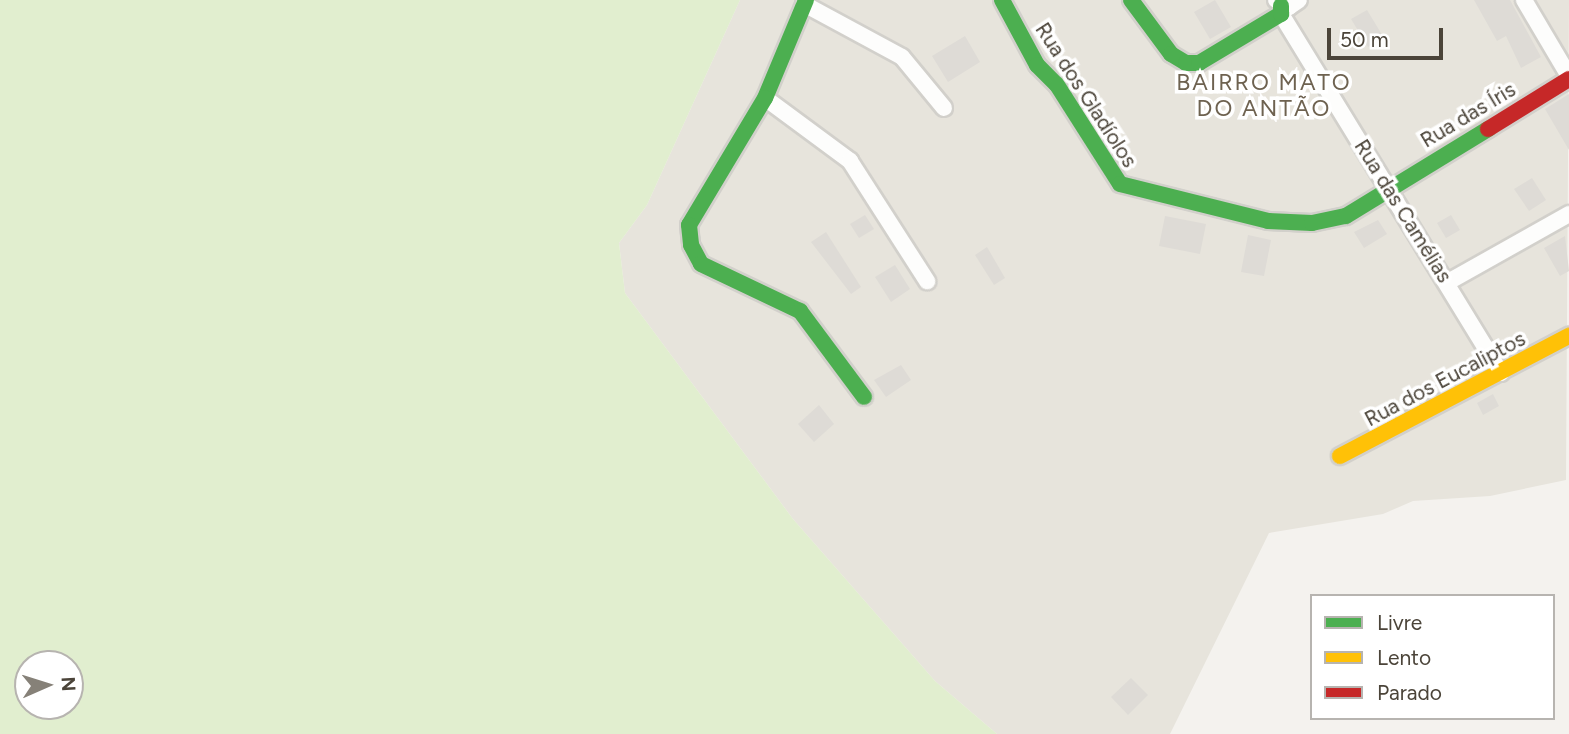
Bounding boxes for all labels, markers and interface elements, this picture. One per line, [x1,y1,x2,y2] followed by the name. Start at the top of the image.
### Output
[1331,14,1446,58] scale bar
[1030,18,1142,172] street label: Rua dos Gladíolos
[1340,27,1389,52] text: 50 m
[1178,68,1350,122] district label: BAIRRO MATO DO ANTÃO
[1416,77,1520,153] street label: Rua das Íris
[1349,135,1457,287] street label: Rua das Camélias
[1360,326,1530,432] street label: Rua dos Eucaliptos
[1310,594,1555,720] legend
[1377,610,1422,635] text: Livre
[1377,645,1431,670] text: Lento
[14,650,84,720] north arrow
[57,676,80,692] text: N
[1377,680,1442,705] text: Parado

